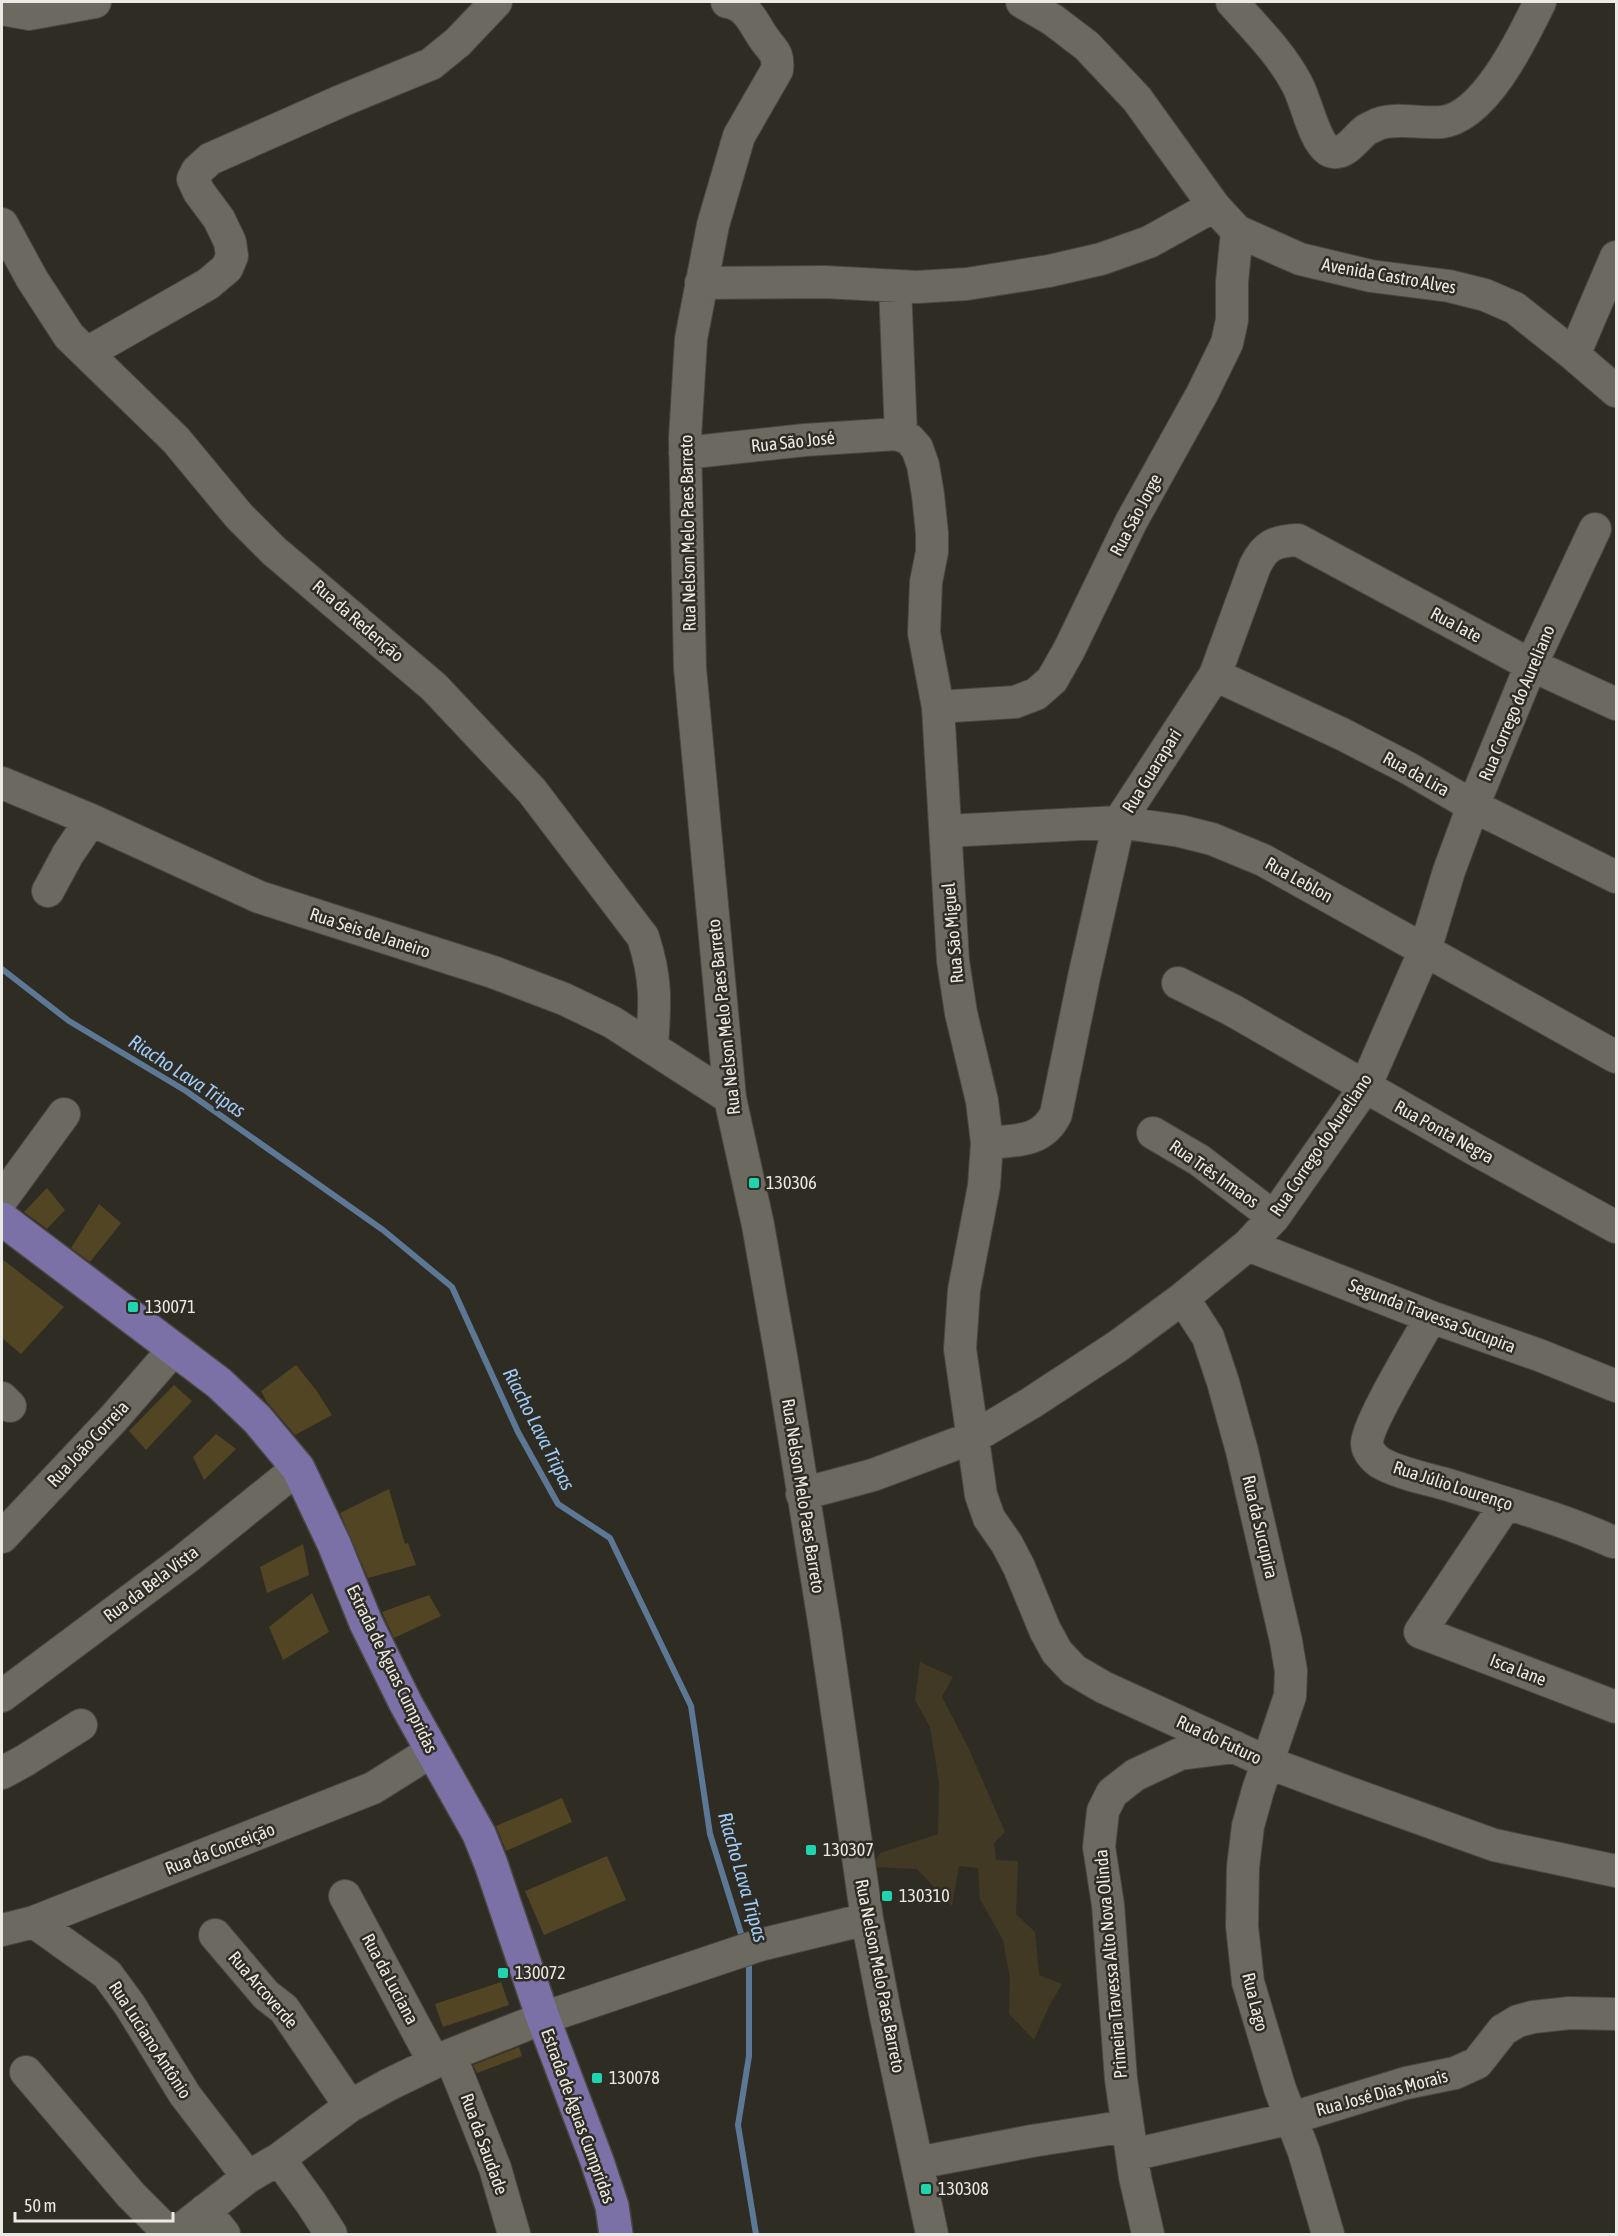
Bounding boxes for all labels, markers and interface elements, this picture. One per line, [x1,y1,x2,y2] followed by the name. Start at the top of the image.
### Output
[1320,253,1458,298] street label: Avenida Castro Alves
[750,427,836,456] street label: Rua São José
[675,434,700,632] street label: Rua Nelson Melo Paes Barreto
[1105,470,1166,559] street label: Rua São Jorge
[308,575,408,666] street label: Rua da Redenção
[1427,602,1485,647] street label: Rua Iate
[1474,622,1559,784] street label: Rua Corrego do Aureliano
[1118,725,1186,817] street label: Rua Guarapari
[1380,747,1453,800] street label: Rua da Lira
[1262,852,1337,907] street label: Rua Leblon
[938,882,967,984] street label: Rua São Miguel
[307,903,433,962] street label: Rua Seis de Janeiro
[703,918,744,1116] street label: Rua Nelson Melo Paes Barreto
[125,1029,250,1122] water label: Riacho Lava Tripas
[1265,1070,1376,1220] street label: Rua Corrego do Aureliano
[1391,1096,1498,1167] street label: Rua Ponta Negra
[1166,1135,1263,1212] street label: Rua Três Irmaos
[766,1172,817,1193] place label: 130306
[747,1176,761,1190] marker: 130306
[1346,1274,1519,1357] street label: Segunda Travessa Sucupira
[145,1296,196,1317] place label: 130071
[126,1300,140,1314] marker: 130071
[499,1364,580,1494] water label: Riacho Lava Tripas
[42,1396,133,1491] street label: Rua João Correia
[778,1397,829,1595] street label: Rua Nelson Melo Paes Barreto
[1391,1456,1515,1515] street label: Rua Júlio Lourenço
[1238,1473,1283,1581] street label: Rua da Sucupira
[99,1541,202,1626] street label: Rua da Bela Vista
[343,1581,442,1756] street label: Estrada de Águas Cumpridas
[1487,1649,1549,1690] street label: Isca lane
[1173,1711,1265,1768] street label: Rua do Futuro
[714,1809,773,1945] water label: Riacho Lava Tripas
[162,1818,278,1879] street label: Rua da Conceição
[823,1839,874,1860] place label: 130307
[804,1843,818,1857] marker: 130307
[1090,1849,1131,2080] street label: Primeira Travessa Alto Nova Olinda
[851,1877,910,2075] street label: Rua Nelson Melo Paes Barreto
[899,1885,950,1906] place label: 130310
[880,1889,894,1903] marker: 130310
[358,1930,423,2028] street label: Rua da Luciana
[224,1947,302,2032] street label: Rua Arcoverde
[515,1962,566,1983] place label: 130072
[496,1966,510,1980] marker: 130072
[1238,1970,1273,2033] street label: Rua Lago
[105,1977,196,2102] street label: Rua Luciano Antônio
[537,2026,620,2206] street label: Estrada de Águas Cumpridas
[1314,2065,1450,2120] street label: Rua José Dias Morais
[609,2067,660,2088] place label: 130078
[590,2071,604,2085] marker: 130078
[456,2090,512,2197] street label: Rua da Saudade
[938,2178,989,2199] place label: 130308
[919,2182,933,2196] marker: 130308
[15,2185,172,2223] scale bar
[24,2195,56,2216] text: 50 m

